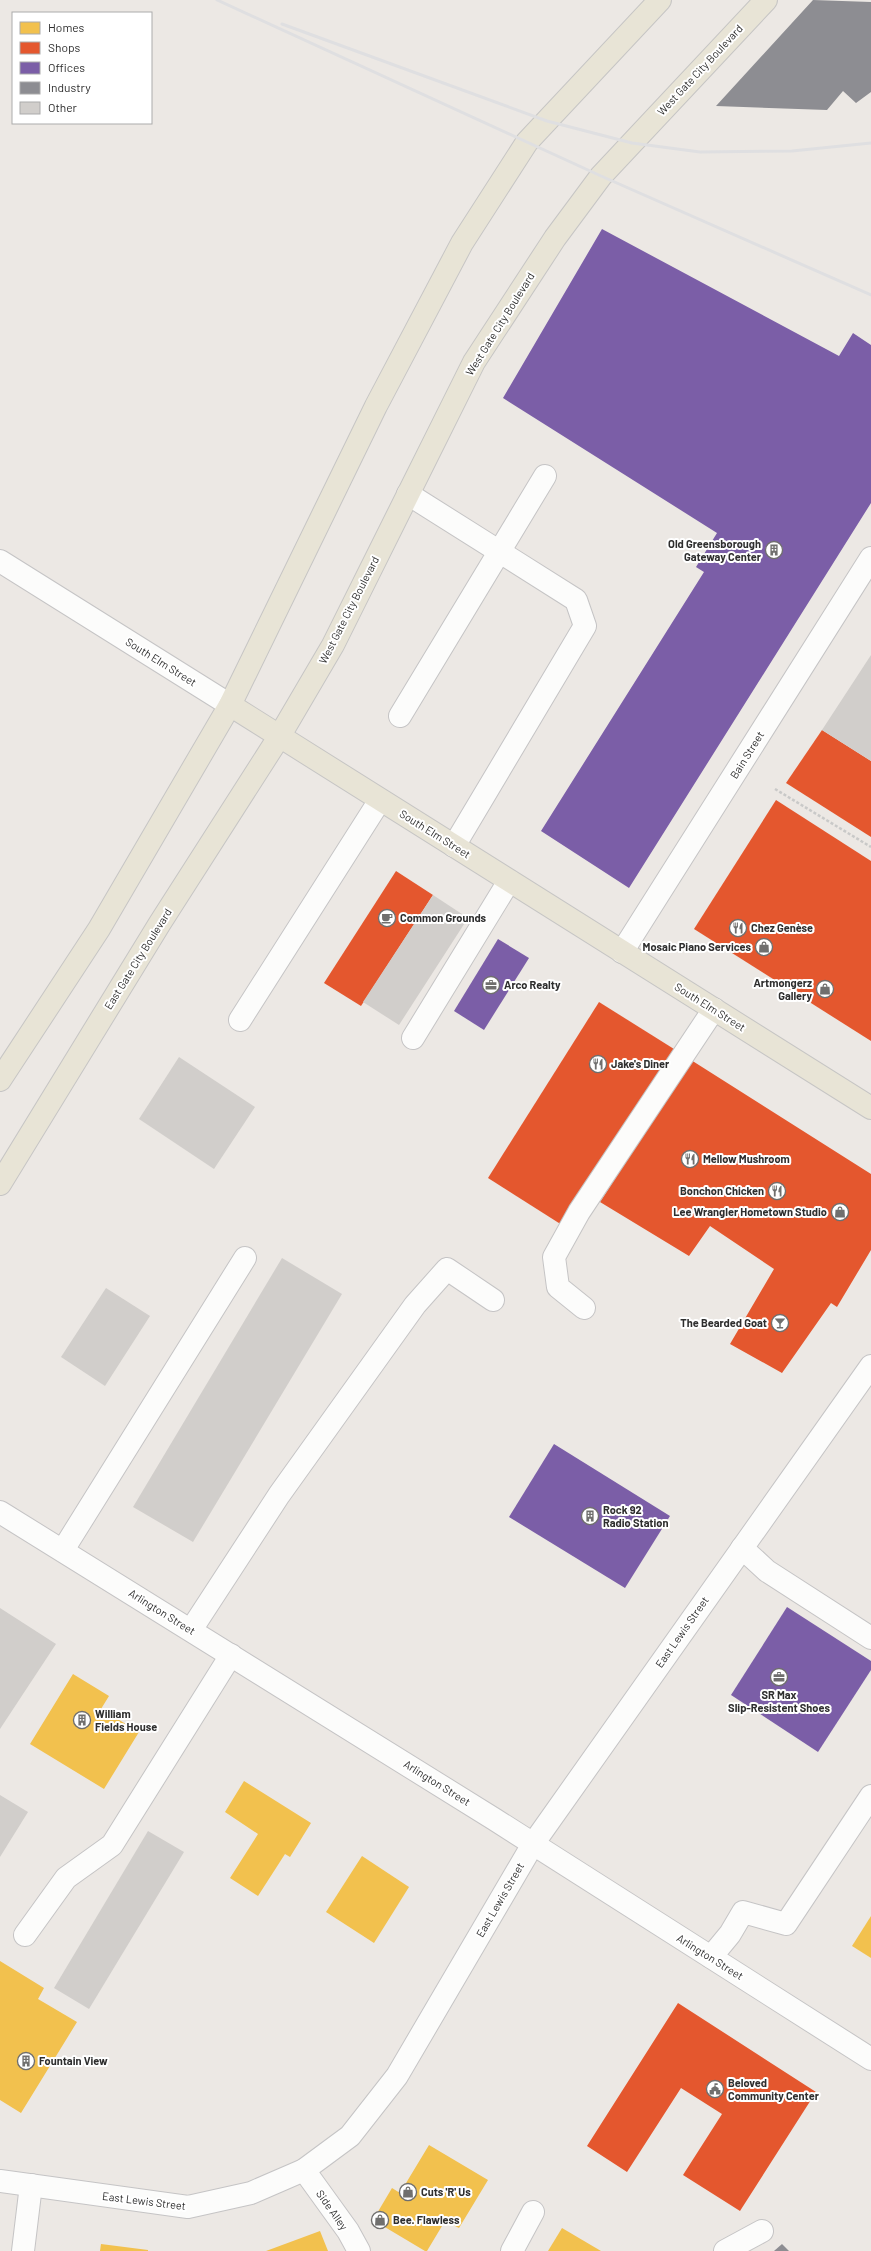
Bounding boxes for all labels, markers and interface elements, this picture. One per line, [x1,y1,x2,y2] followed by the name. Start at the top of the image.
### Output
[12,12,152,124] legend
[48,20,85,34] text: Homes
[654,22,745,118] street label: West Gate City Boulevard
[48,40,81,54] text: Shops
[48,60,85,74] text: Offices
[48,80,91,94] text: Industry
[48,100,78,114] text: Other
[463,270,537,378] street label: West Gate City Boulevard
[668,537,762,563] place label: Old Greensborough Gateway Center
[764,540,784,560] building icon: Old Greensborough Gateway Center
[316,554,381,666] street label: West Gate City Boulevard
[123,635,199,689] street label: South Elm Street
[727,729,766,781] street label: Bain Street
[397,807,473,861] street label: South Elm Street
[101,906,174,1012] street label: East Gate City Boulevard
[377,908,397,928] cafe icon: Common Grounds
[400,911,487,924] place label: Common Grounds
[728,918,748,938] restaurant icon: Chez Genèse
[751,921,813,934] place label: Chez Genèse
[754,937,774,957] shop icon: Mosaic Piano Services
[643,940,751,953] place label: Mosaic Piano Services
[481,975,501,995] office icon: Arco Realty
[753,976,812,1002] place label: Artmongerz Gallery
[504,978,561,991] place label: Arco Realty
[815,979,835,999] shop icon: Artmongerz Gallery
[672,980,748,1034] street label: South Elm Street
[588,1054,608,1074] restaurant icon: Jake's Diner
[611,1057,670,1070] place label: Jake's Diner
[680,1149,700,1169] restaurant icon: Mellow Mushroom
[703,1152,790,1165] place label: Mellow Mushroom
[767,1181,787,1201] restaurant icon: Bonchon Chicken
[680,1184,764,1197] place label: Bonchon Chicken
[830,1202,850,1222] shop icon: Lee Wrangler Hometown Studio
[673,1205,827,1218] place label: Lee Wrangler Hometown Studio
[770,1313,790,1333] bar icon: The Bearded Goat
[680,1316,767,1329] place label: The Bearded Goat
[603,1503,668,1529] place label: Rock 92 Radio Station
[580,1506,600,1526] building icon: Rock 92 Radio Station
[127,1586,198,1637] street label: Arlington Street
[652,1594,711,1670] street label: East Lewis Street
[769,1667,789,1687] office icon: SR Max Slip-Resistent Shoes
[728,1688,830,1714] place label: SR Max Slip-Resistent Shoes
[95,1707,157,1733] place label: William Fields House
[72,1710,92,1730] building icon: William Fields House
[402,1757,473,1808] street label: Arlington Street
[473,1860,526,1939] street label: East Lewis Street
[675,1931,746,1982] street label: Arlington Street
[16,2051,36,2071] building icon: Fountain View
[39,2054,108,2067] place label: Fountain View
[728,2076,820,2102] place label: Beloved Community Center
[705,2079,725,2099] public building icon: Beloved Community Center
[398,2182,418,2202] shop icon: Cuts 'R' Us
[421,2185,471,2198] place label: Cuts 'R' Us
[314,2187,351,2232] street label: Side Alley
[102,2189,187,2212] street label: East Lewis Street
[370,2210,390,2230] shop icon: Bee. Flawless
[393,2213,460,2226] place label: Bee. Flawless

